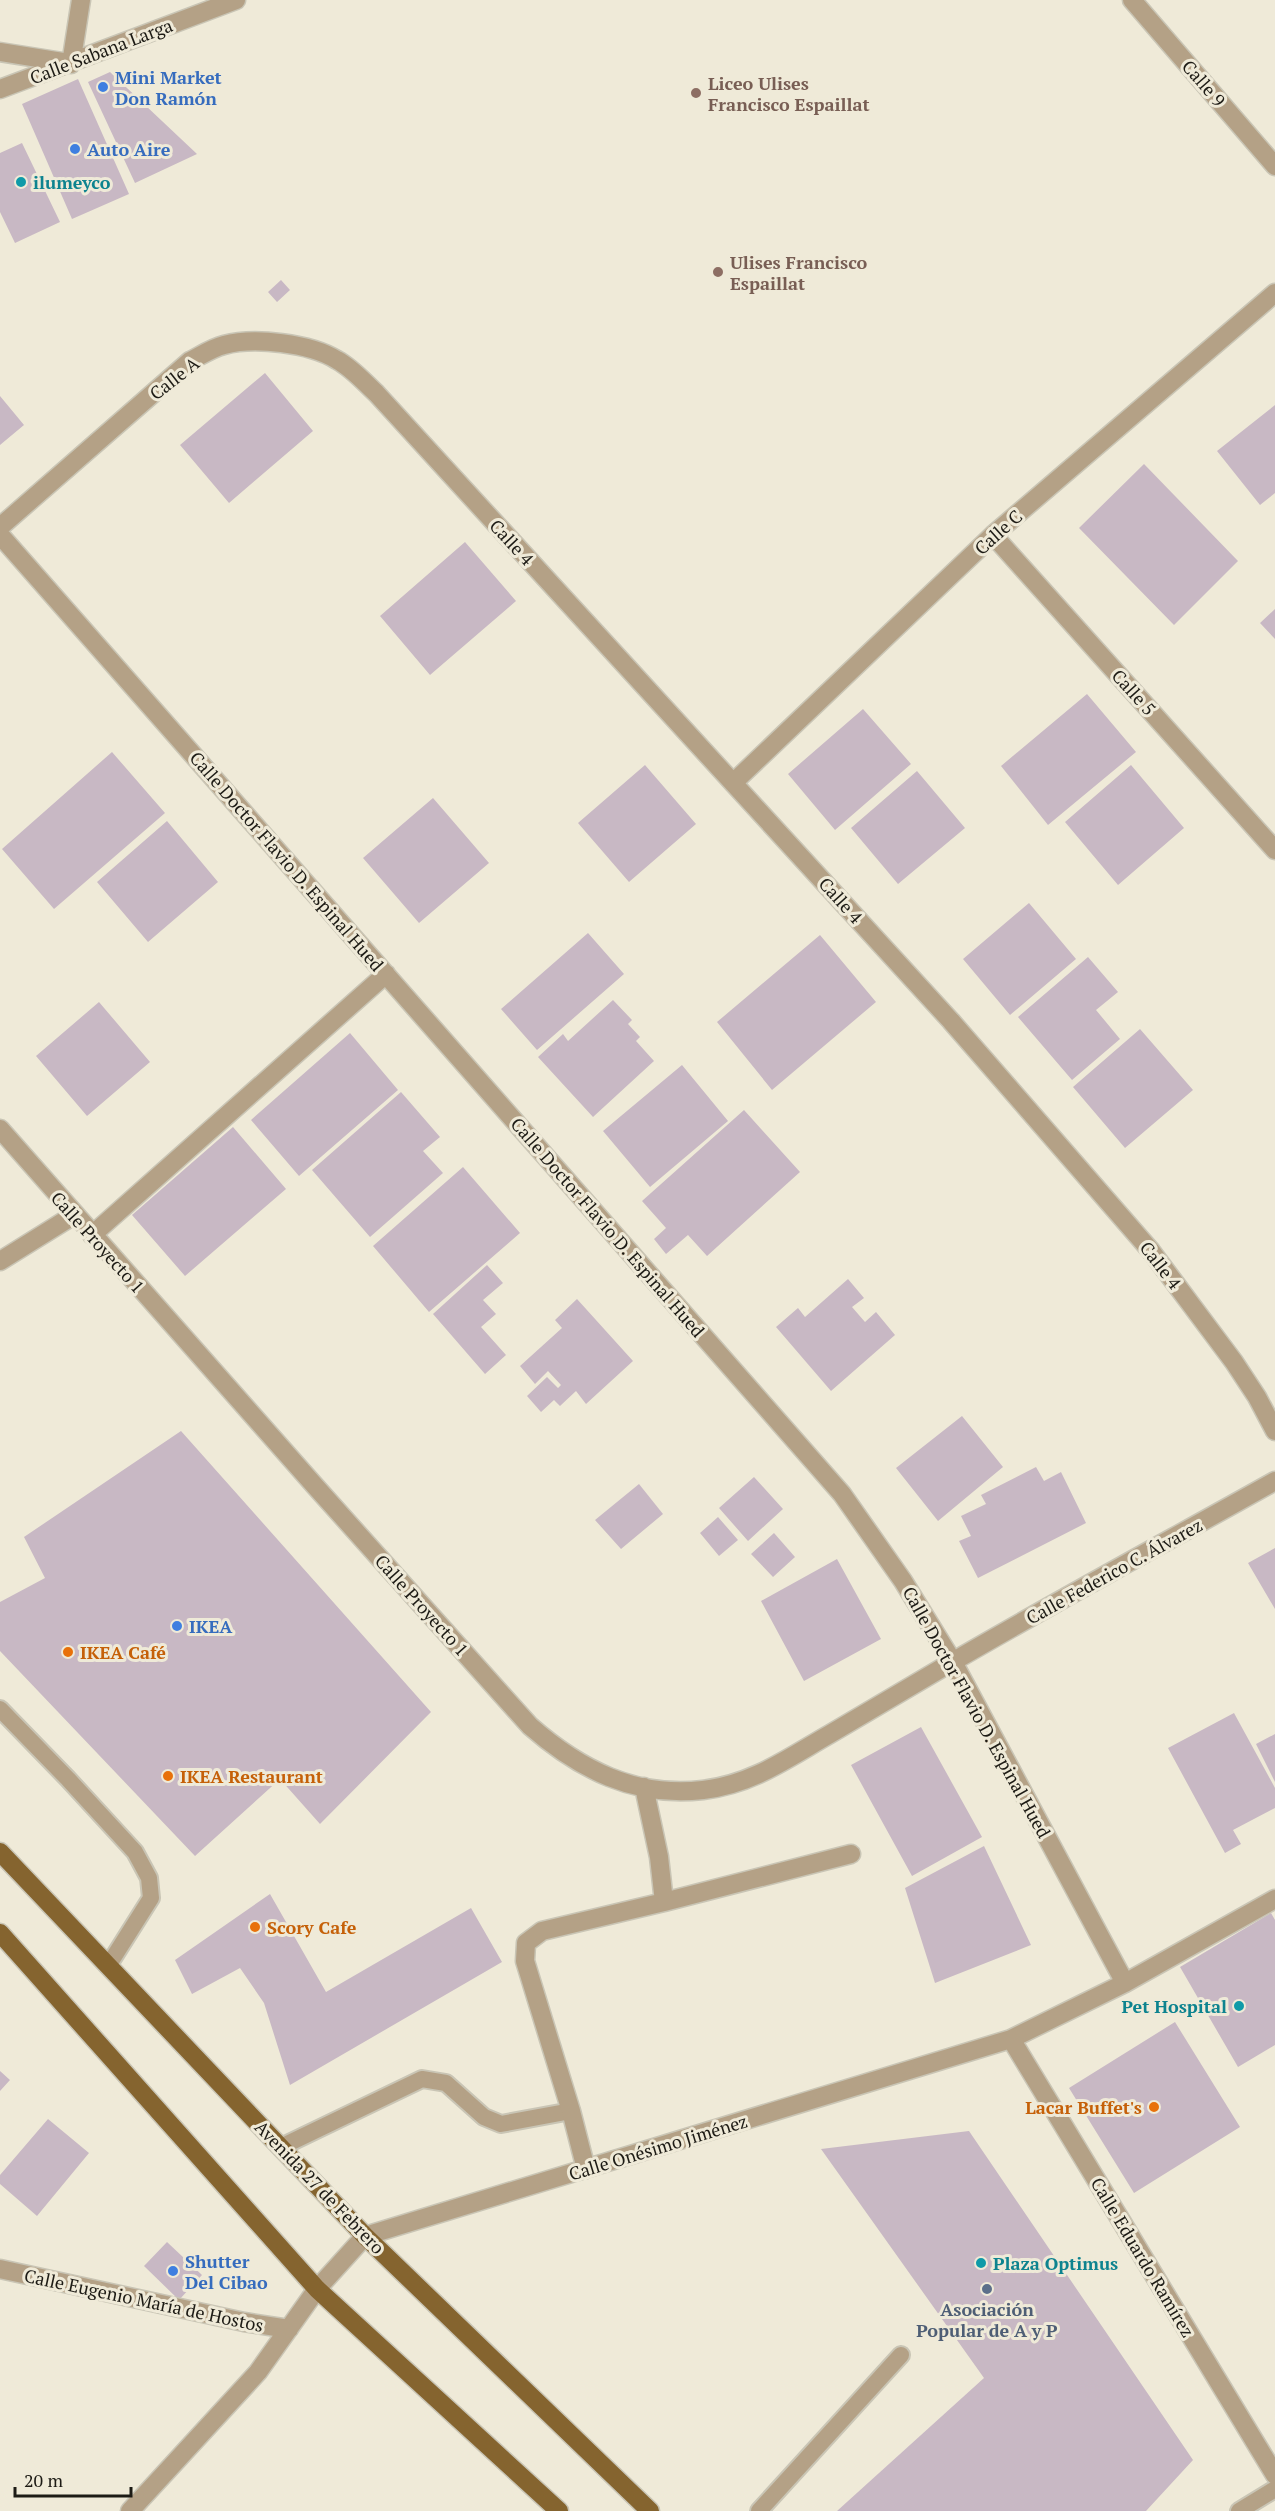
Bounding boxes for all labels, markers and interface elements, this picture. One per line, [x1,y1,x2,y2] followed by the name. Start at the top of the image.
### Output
[26,13,176,89] street label: Calle Sabana Larga
[1177,55,1231,111] street label: Calle 9
[115,65,222,110] place label: Mini Market Don Ramón
[708,71,870,116] place label: Liceo Ulises Francisco Espaillat
[96,80,110,94] marker: Mini Market Don Ramón
[689,86,703,100] marker: Liceo Ulises Francisco Espaillat
[87,137,171,161] place label: Auto Aire
[68,142,82,156] marker: Auto Aire
[33,170,111,194] place label: ilumeyco
[14,175,28,189] marker: ilumeyco
[730,250,868,295] place label: Ulises Francisco Espaillat
[711,265,725,279] marker: Ulises Francisco Espaillat
[144,351,204,405] street label: Calle A
[969,504,1027,560] street label: Calle C
[485,514,540,570] street label: Calle 4
[1107,664,1161,720] street label: Calle 5
[185,746,389,976] street label: Calle Doctor Flavio D. Espinal Hued
[814,872,868,929] street label: Calle 4
[506,1112,710,1342] street label: Calle Doctor Flavio D. Espinal Hued
[46,1186,150,1298] street label: Calle Proyecto 1
[1135,1236,1187,1294] street label: Calle 4
[1022,1513,1206,1629] street label: Calle Federico C. Álvarez
[370,1549,474,1661] street label: Calle Proyecto 1
[898,1582,1056,1842] street label: Calle Doctor Flavio D. Espinal Hued
[189,1614,233,1638] place label: IKEA
[170,1619,184,1633] marker: IKEA
[80,1640,166,1664] place label: IKEA Café
[61,1645,75,1659] marker: IKEA Café
[180,1764,323,1788] place label: IKEA Restaurant
[161,1769,175,1783] marker: IKEA Restaurant
[267,1915,357,1939] place label: Scory Cafe
[248,1920,262,1934] marker: Scory Cafe
[1122,1994,1227,2018] place label: Pet Hospital
[1232,1999,1246,2013] marker: Pet Hospital
[1025,2095,1142,2119] place label: Lacar Buffet's
[1147,2100,1161,2114] marker: Lacar Buffet's
[566,2108,750,2186] street label: Calle Onésimo Jiménez
[250,2115,390,2259] street label: Avenida 27 de Febrero
[1086,2173,1200,2341] street label: Calle Eduardo Ramírez
[185,2249,268,2294] place label: Shutter Del Cibao
[993,2251,1118,2275] place label: Plaza Optimus
[974,2256,988,2270] marker: Plaza Optimus
[22,2263,266,2337] street label: Calle Eugenio María de Hostos
[166,2264,180,2278] marker: Shutter Del Cibao
[980,2282,994,2296] marker: Asociación Popular de A y P
[916,2297,1058,2342] place label: Asociación Popular de A y P
[15,2460,130,2498] scale bar
[24,2468,64,2492] text: 20 m

